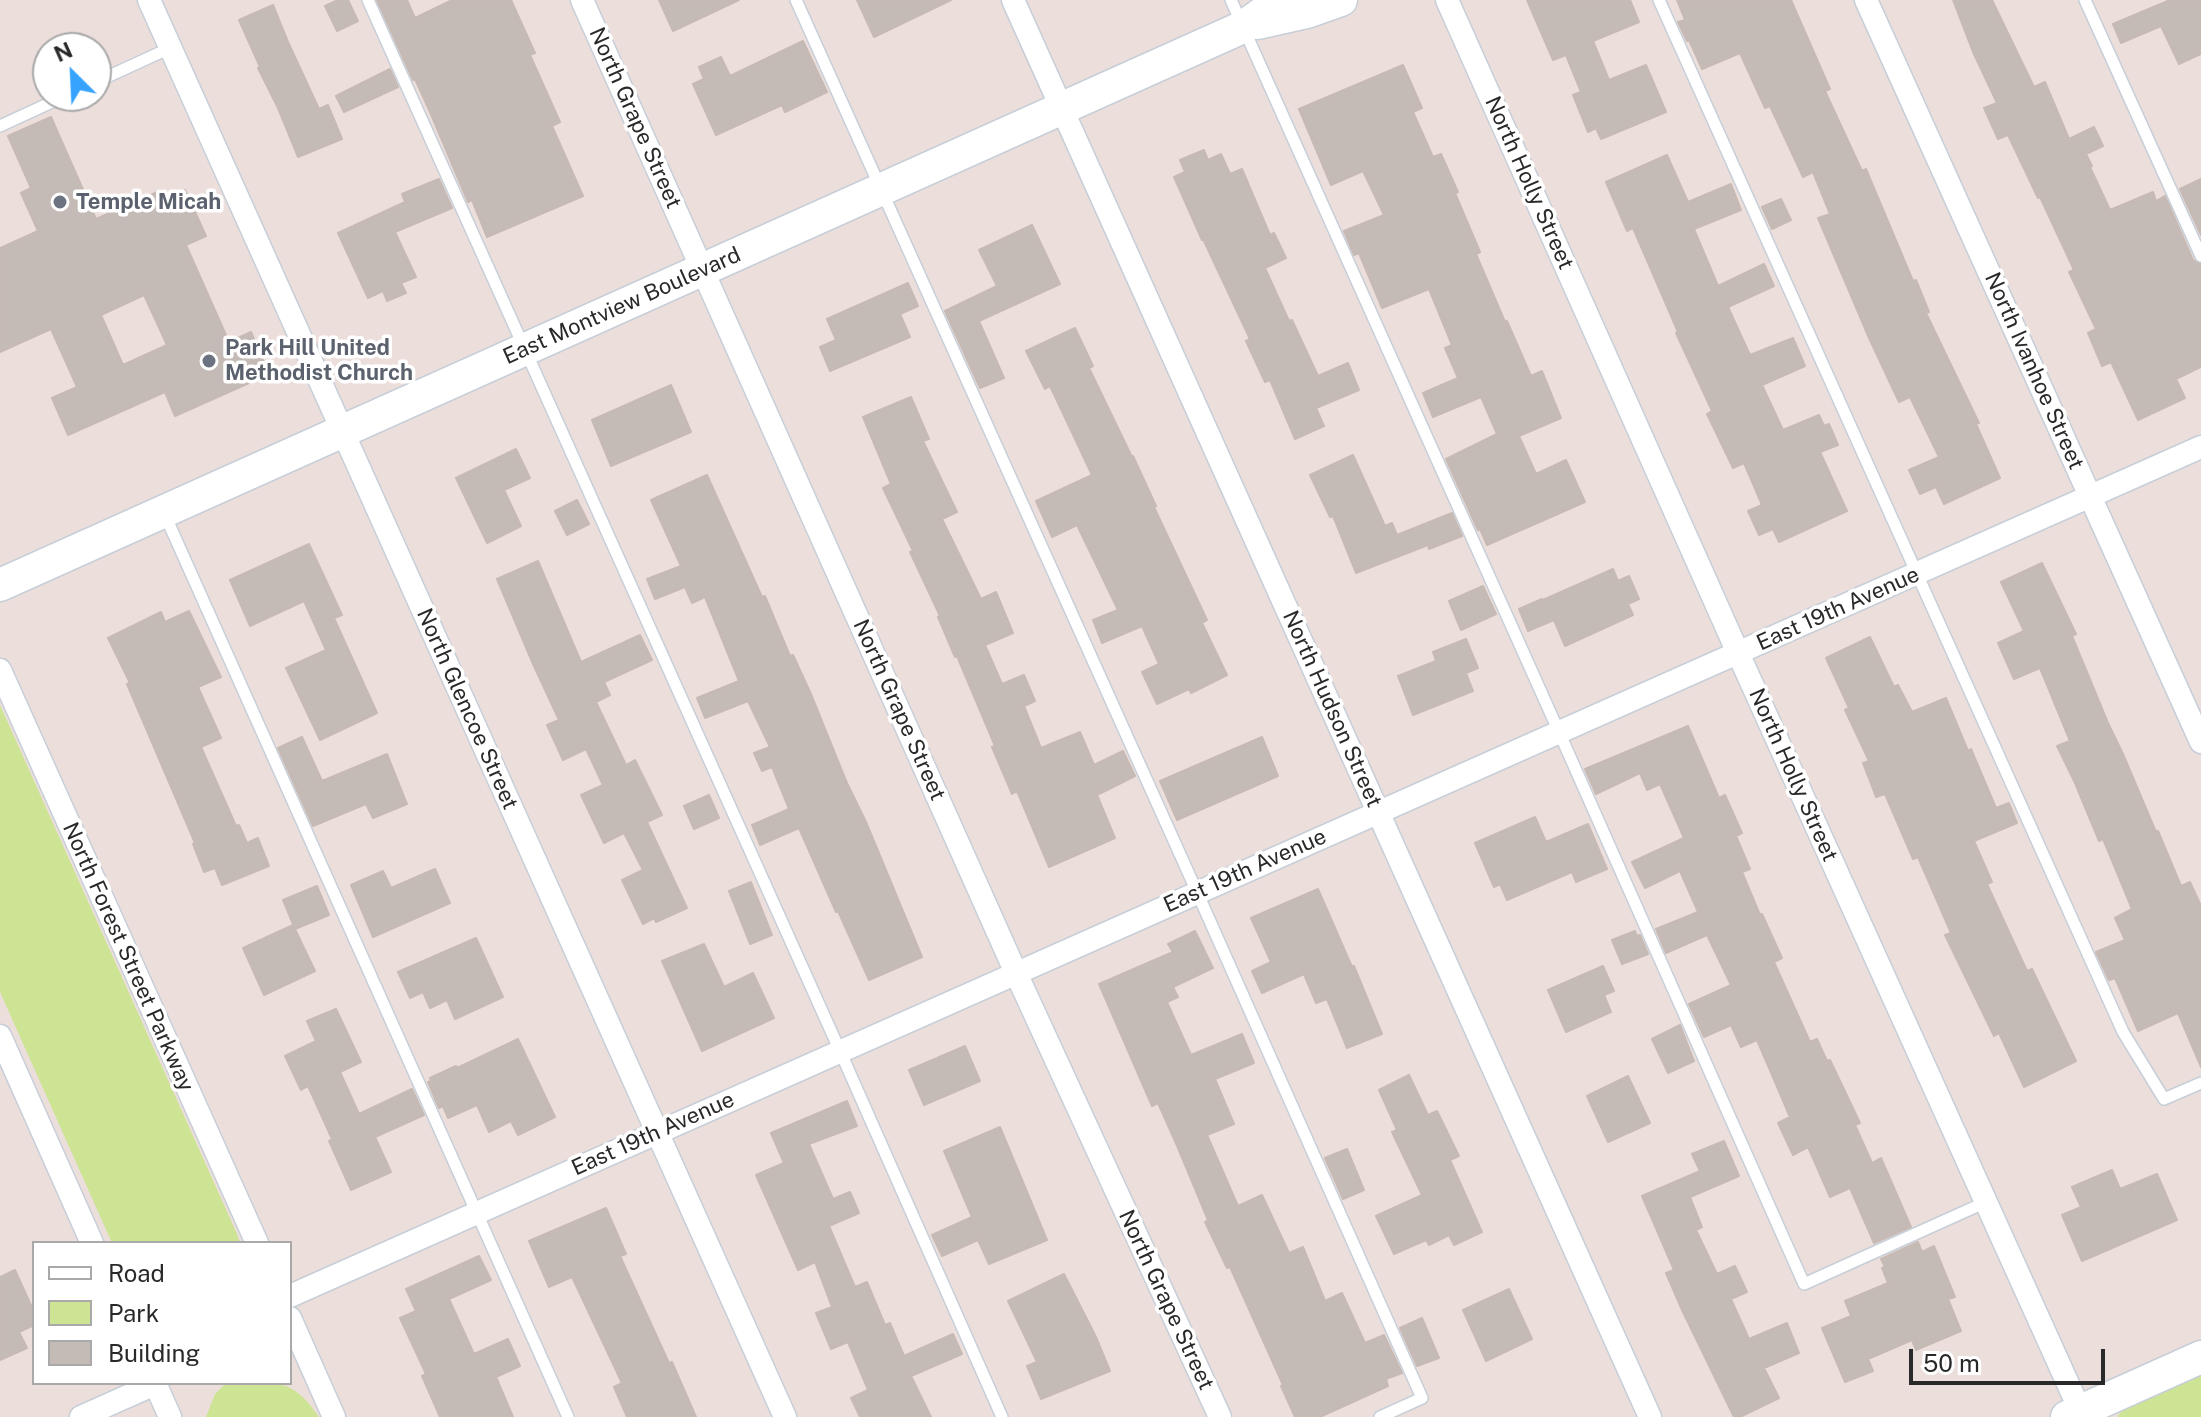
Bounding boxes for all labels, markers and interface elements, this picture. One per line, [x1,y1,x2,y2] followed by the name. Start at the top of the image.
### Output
[583,23,687,213] street label: North Grape Street
[32,32,112,112] north arrow
[50,37,76,67] text: N
[1479,92,1579,274] street label: North Holly Street
[76,189,221,215] place label: Temple Micah
[51,193,69,211] marker: Temple Micah
[499,242,745,370] street label: East Montview Boulevard
[1979,268,2089,474] street label: North Ivanhoe Street
[225,335,413,386] place label: Park Hill United Methodist Church
[200,352,218,370] marker: Park Hill United Methodist Church
[1753,561,1923,657] street label: East 19th Avenue
[411,604,523,814] street label: North Glencoe Street
[1277,607,1387,811] street label: North Hudson Street
[847,615,951,805] street label: North Grape Street
[1743,684,1843,866] street label: North Holly Street
[57,818,199,1096] street label: North Forest Street Parkway
[1160,823,1330,919] street label: East 19th Avenue
[568,1086,738,1182] street label: East 19th Avenue
[1113,1206,1219,1394] street label: North Grape Street
[32,1241,292,1385] legend
[108,1259,165,1287] text: Road
[108,1299,159,1327] text: Park
[1913,1333,2109,1383] scale bar
[108,1339,200,1367] text: Building
[1923,1349,1980,1377] text: 50 m

